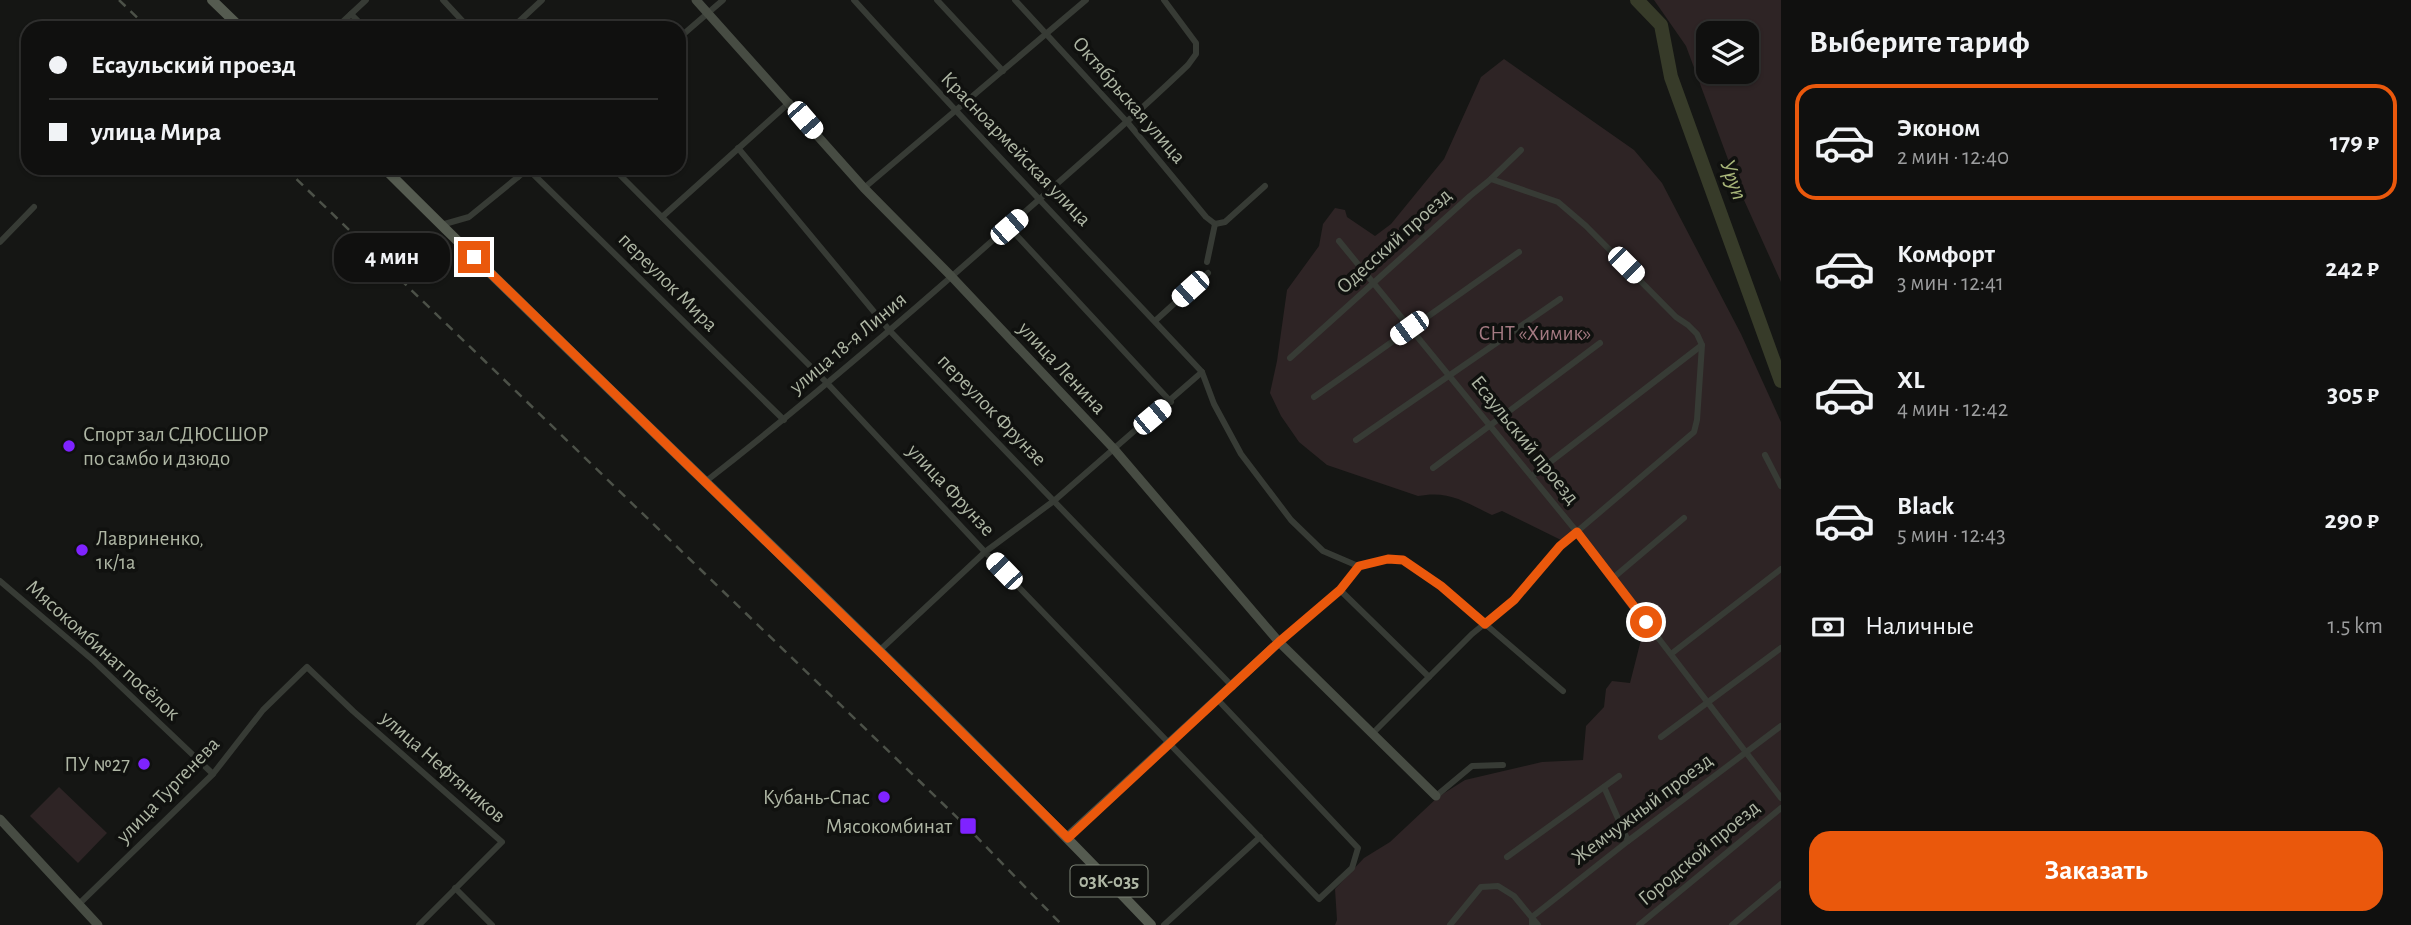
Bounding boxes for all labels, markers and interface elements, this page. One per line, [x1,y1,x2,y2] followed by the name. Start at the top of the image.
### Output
[1696,21,1759,84] map controls
[1696,21,1759,84] button: layers
[1809,26,2030,58] text: Выберите тариф
[1068,32,1190,168] street label: Октябрьская улица
[91,52,296,78] text: Есаульский проезд
[937,68,1095,231] street label: Красноармейская улица
[784,97,827,143] car
[1813,111,1876,174] icon: car
[1897,115,1980,141] text: Эконом
[91,119,221,145] text: улица Мира
[2330,129,2379,155] text: 179 ₽
[1897,146,2009,169] text: 2 мин · 12:40
[1715,157,1751,203] water label: Уруп
[1333,184,1455,298] street label: Одесский проезд
[987,205,1032,249] car
[614,228,722,336] street label: переулок Мира
[334,232,449,282] callout: 4 мин
[1813,237,1876,300] icon: car
[458,241,490,273] route end
[1897,241,1995,267] text: Комфорт
[1604,243,1649,287] car
[365,246,419,269] text: 4 мин
[2325,255,2379,281] text: 242 ₽
[1168,267,1213,311] car
[1897,272,2004,295] text: 3 мин · 12:41
[785,288,910,398] street label: улица 18-я Линия
[1386,307,1433,349] car
[1013,317,1110,419] street label: улица Ленина
[1479,323,1591,344] park label: СНТ «Химик»
[934,350,1050,470] street label: переулок Фрунзе
[1813,363,1876,426] icon: car
[1897,367,1924,393] text: XL
[1467,372,1583,508] street label: Есаульский проезд
[2327,381,2379,407] text: 305 ₽
[1130,395,1175,439] car
[1897,398,2008,421] text: 4 мин · 12:42
[83,424,269,469] place label: Спорт зал СДЮСШОР по самбо и дзюдо
[61,438,77,454] marker: Спорт зал СДЮСШОР по самбо и дзюдо
[903,439,999,540] street label: улица Фрунзе
[1813,489,1876,552] icon: car
[1897,493,1954,519] text: Black
[2325,507,2379,533] text: 290 ₽
[1897,524,2006,547] text: 5 мин · 12:43
[96,528,204,573] place label: Лавриненко, 1к/1а
[74,542,90,558] marker: Лавриненко, 1к/1а
[982,549,1027,593] car
[22,576,184,724] street label: Мясокомбинат посёлок
[1630,606,1662,638] route start
[1809,608,1847,646] icon: cash
[1865,613,1974,639] text: Наличные
[2328,615,2383,638] text: 1.5 km
[376,707,509,827] street label: улица Нефтяников
[112,733,224,848] street label: улица Тургенева
[1568,749,1716,869] street label: Жемчужный проезд
[64,754,130,775] place label: ПУ №27
[136,756,152,772] marker: ПУ №27
[763,787,870,808] place label: Кубань-Спас
[876,789,892,805] marker: Кубань-Спас
[1634,796,1764,910] street label: Городской проезд
[826,816,952,837] place label: Мясокомбинат
[958,816,978,836] marker: Мясокомбинат
[1809,831,2383,911] button: Заказать
[1070,866,1148,897] road number: 03К-035

